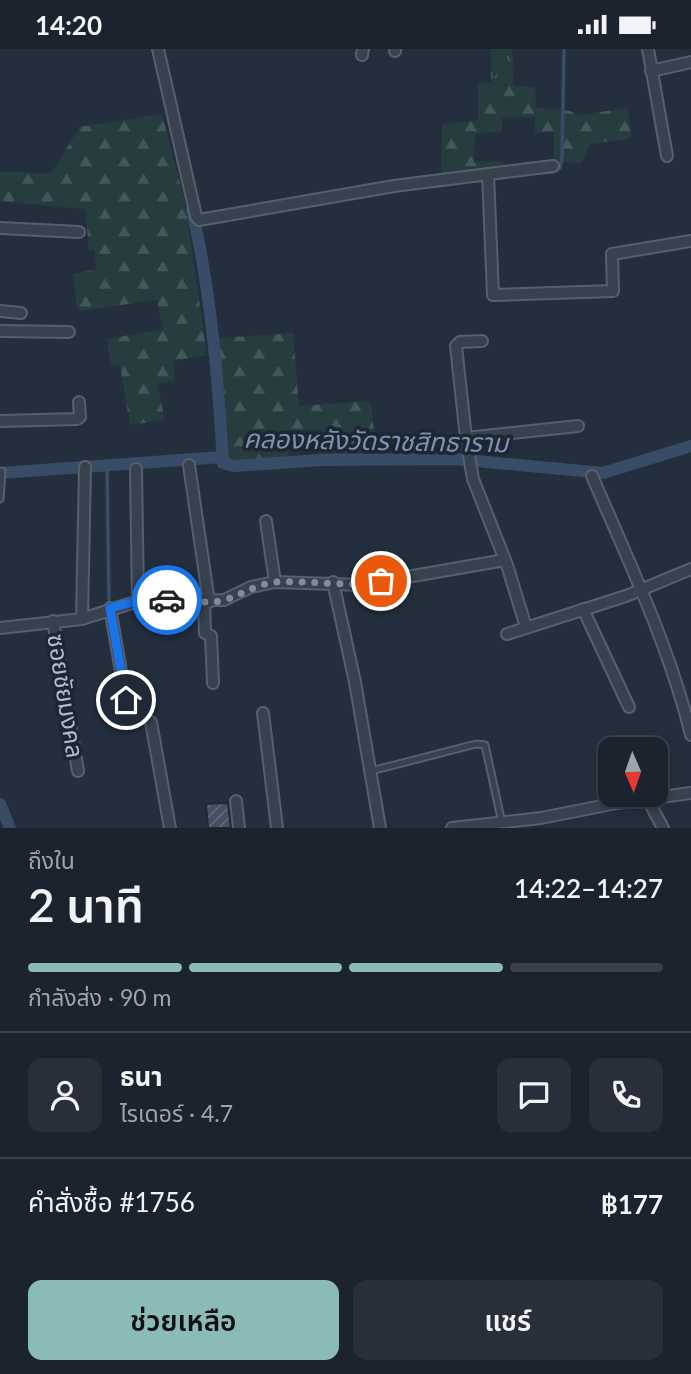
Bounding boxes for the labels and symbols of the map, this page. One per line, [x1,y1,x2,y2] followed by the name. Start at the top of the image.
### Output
[243,422,511,458] water label: คลองหลังวัดราชสิทธาราม
[351,551,411,611] pin
[132,565,202,635] courier
[42,632,91,760] street label: ซอยชัยมงคล
[96,670,156,730] pin
[598,737,668,807] north arrow

